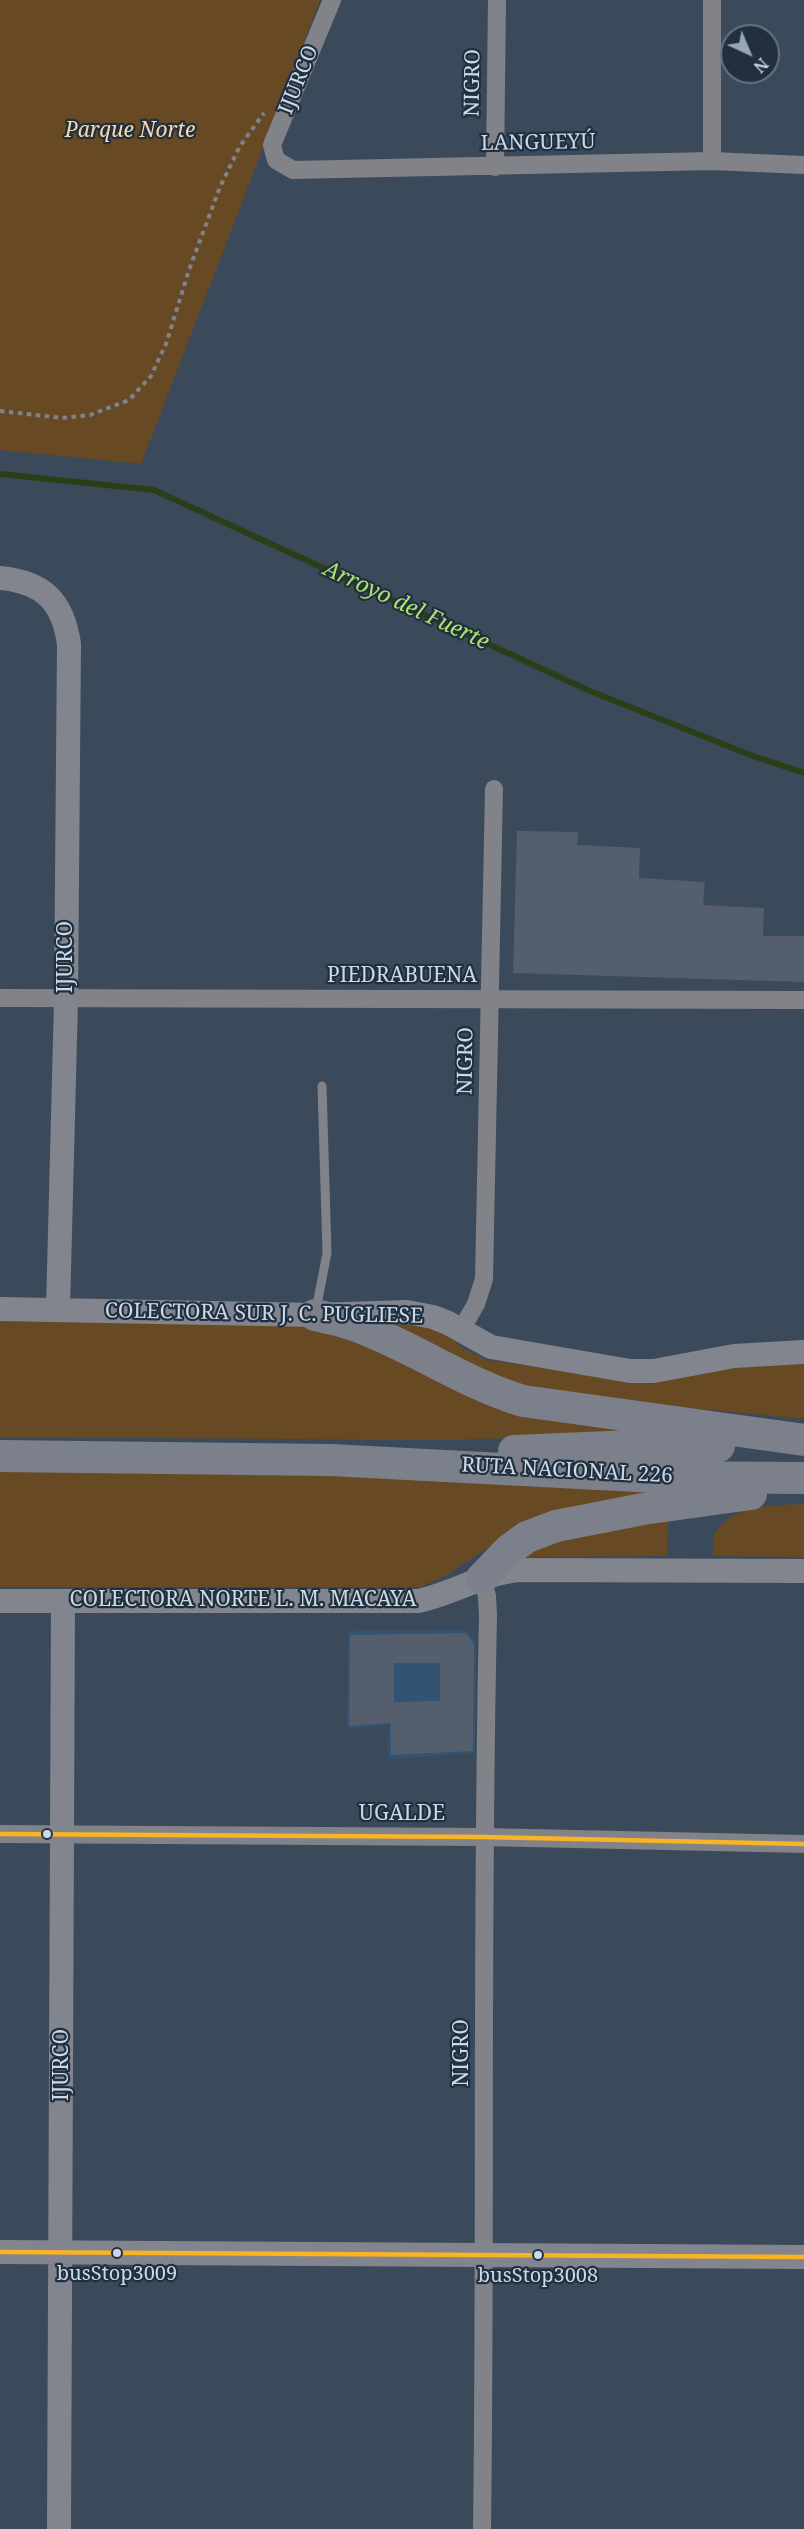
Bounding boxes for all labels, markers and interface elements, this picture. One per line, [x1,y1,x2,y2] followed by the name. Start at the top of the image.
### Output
[720,24,780,84] north arrow
[274,42,324,118] street label: IJURCO
[460,49,486,117] street label: NIGRO
[749,53,773,78] text: N
[65,118,195,144] park label: Parque Norte
[480,129,596,157] street label: LANGUEYÚ
[319,556,493,656] water label: Arroyo del Fuerte
[53,921,79,993] street label: IJURCO
[327,963,477,989] street label: PIEDRABUENA
[453,1027,479,1095] street label: NIGRO
[105,1299,423,1329] street label: COLECTORA SUR J. C. PUGLIESE
[461,1453,673,1489] street label: RUTA NACIONAL 226
[70,1587,416,1613] street label: COLECTORA NORTE L. M. MACAYA
[359,1801,445,1827] street label: UGALDE
[41,1828,53,1840] unlabelled marker
[449,2019,475,2087] street label: NIGRO
[49,2029,75,2101] street label: IJURCO
[111,2247,123,2259] marker: busStop3009
[532,2249,544,2261] marker: busStop3008
[57,2262,177,2286] place label: busStop3009
[478,2264,598,2288] place label: busStop3008

